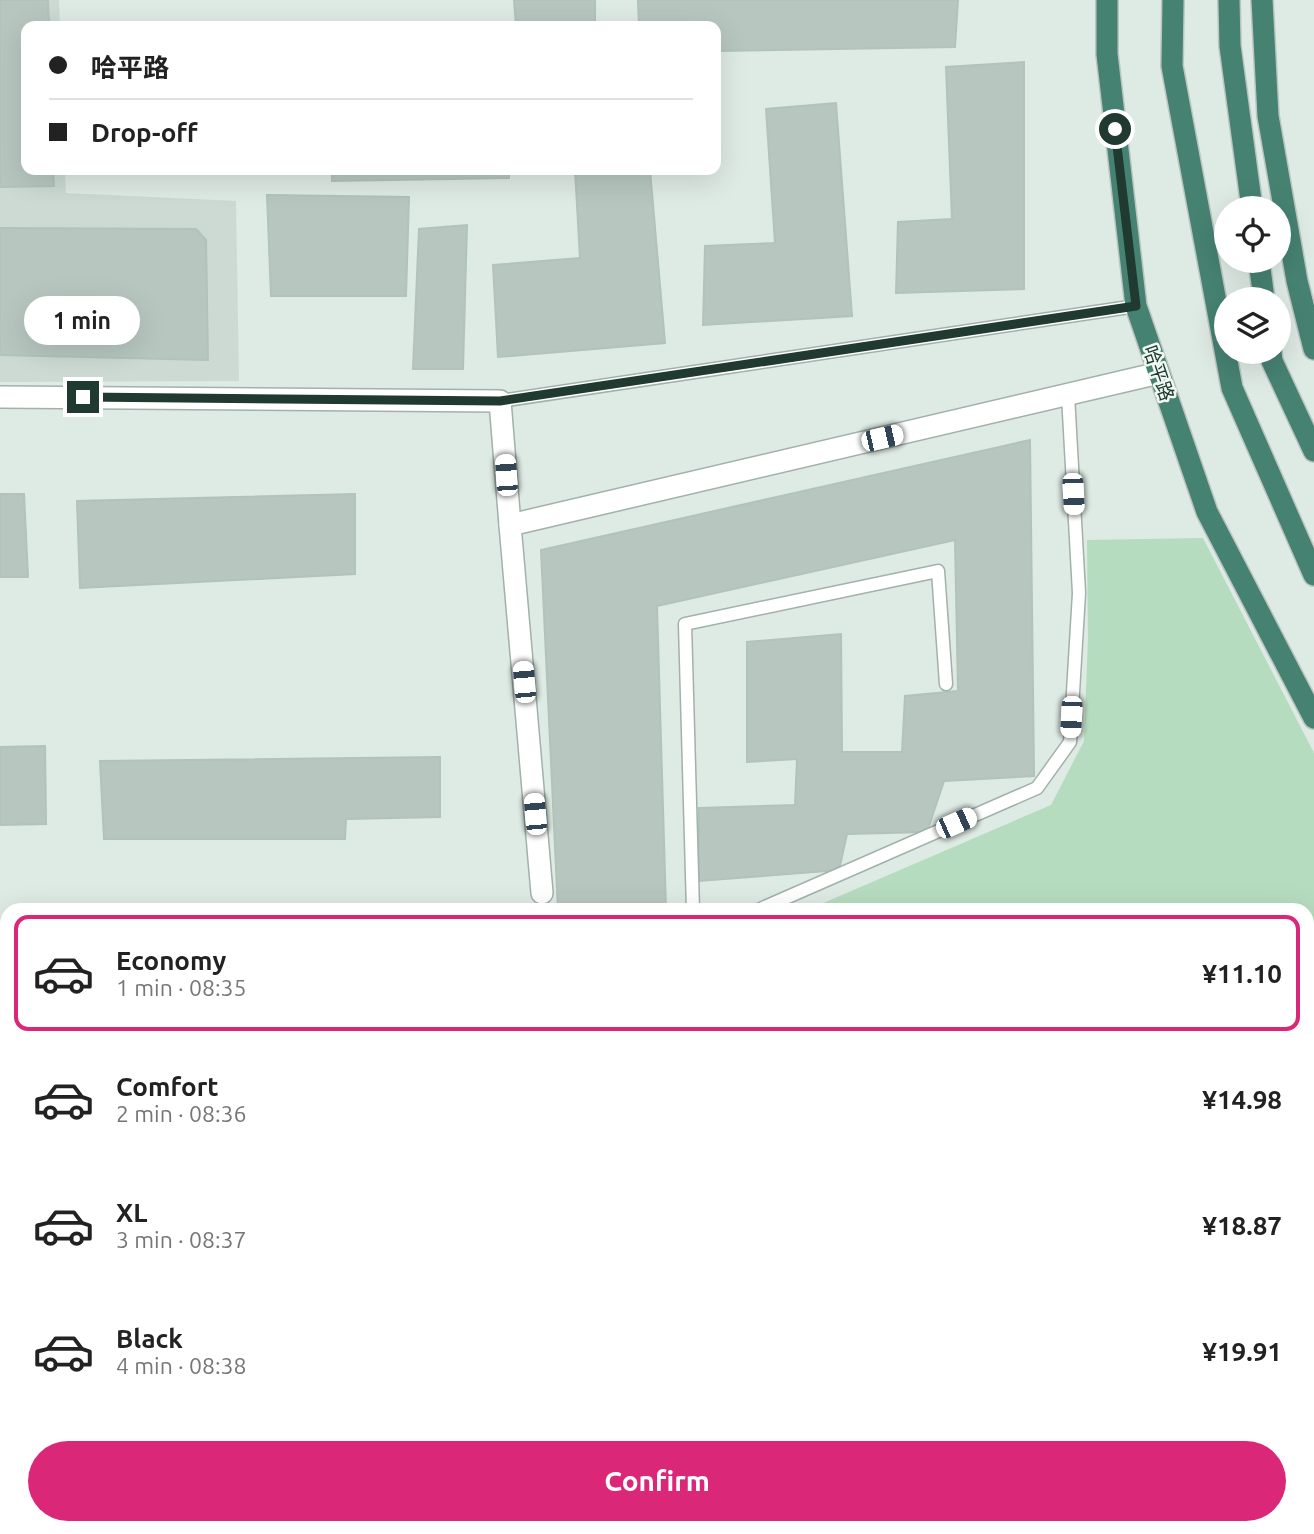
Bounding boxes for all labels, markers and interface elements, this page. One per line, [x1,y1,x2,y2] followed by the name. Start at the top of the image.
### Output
[91,53,169,82] text: 哈平路
[1099,113,1131,145] route start
[91,118,198,147] text: Drop-off
[1214,196,1291,364] map controls
[1214,196,1291,273] button: locate
[1214,287,1291,364] button: layers
[25,296,141,344] callout: 1 min
[53,308,111,333] text: 1 min
[1139,342,1179,404] street label: 哈平路
[67,381,99,413] route end
[860,423,905,453] car
[495,453,518,497] car
[1062,472,1085,516] car
[512,660,537,704] car
[1060,695,1083,739] car
[523,792,548,836] car
[933,805,980,841] car
[32,942,95,1005] icon: car
[116,946,226,975] text: Economy
[1202,959,1282,988] text: ¥11.10
[116,975,247,1000] text: 1 min · 08:35
[32,1068,95,1131] icon: car
[116,1072,219,1101] text: Comfort
[1202,1085,1282,1114] text: ¥14.98
[116,1101,247,1126] text: 2 min · 08:36
[32,1194,95,1257] icon: car
[116,1198,147,1227] text: XL
[1202,1211,1282,1240] text: ¥18.87
[116,1227,247,1252] text: 3 min · 08:37
[32,1320,95,1383] icon: car
[116,1324,183,1353] text: Black
[1202,1337,1282,1366] text: ¥19.91
[116,1353,247,1378] text: 4 min · 08:38
[28,1441,1286,1521] button: Confirm

